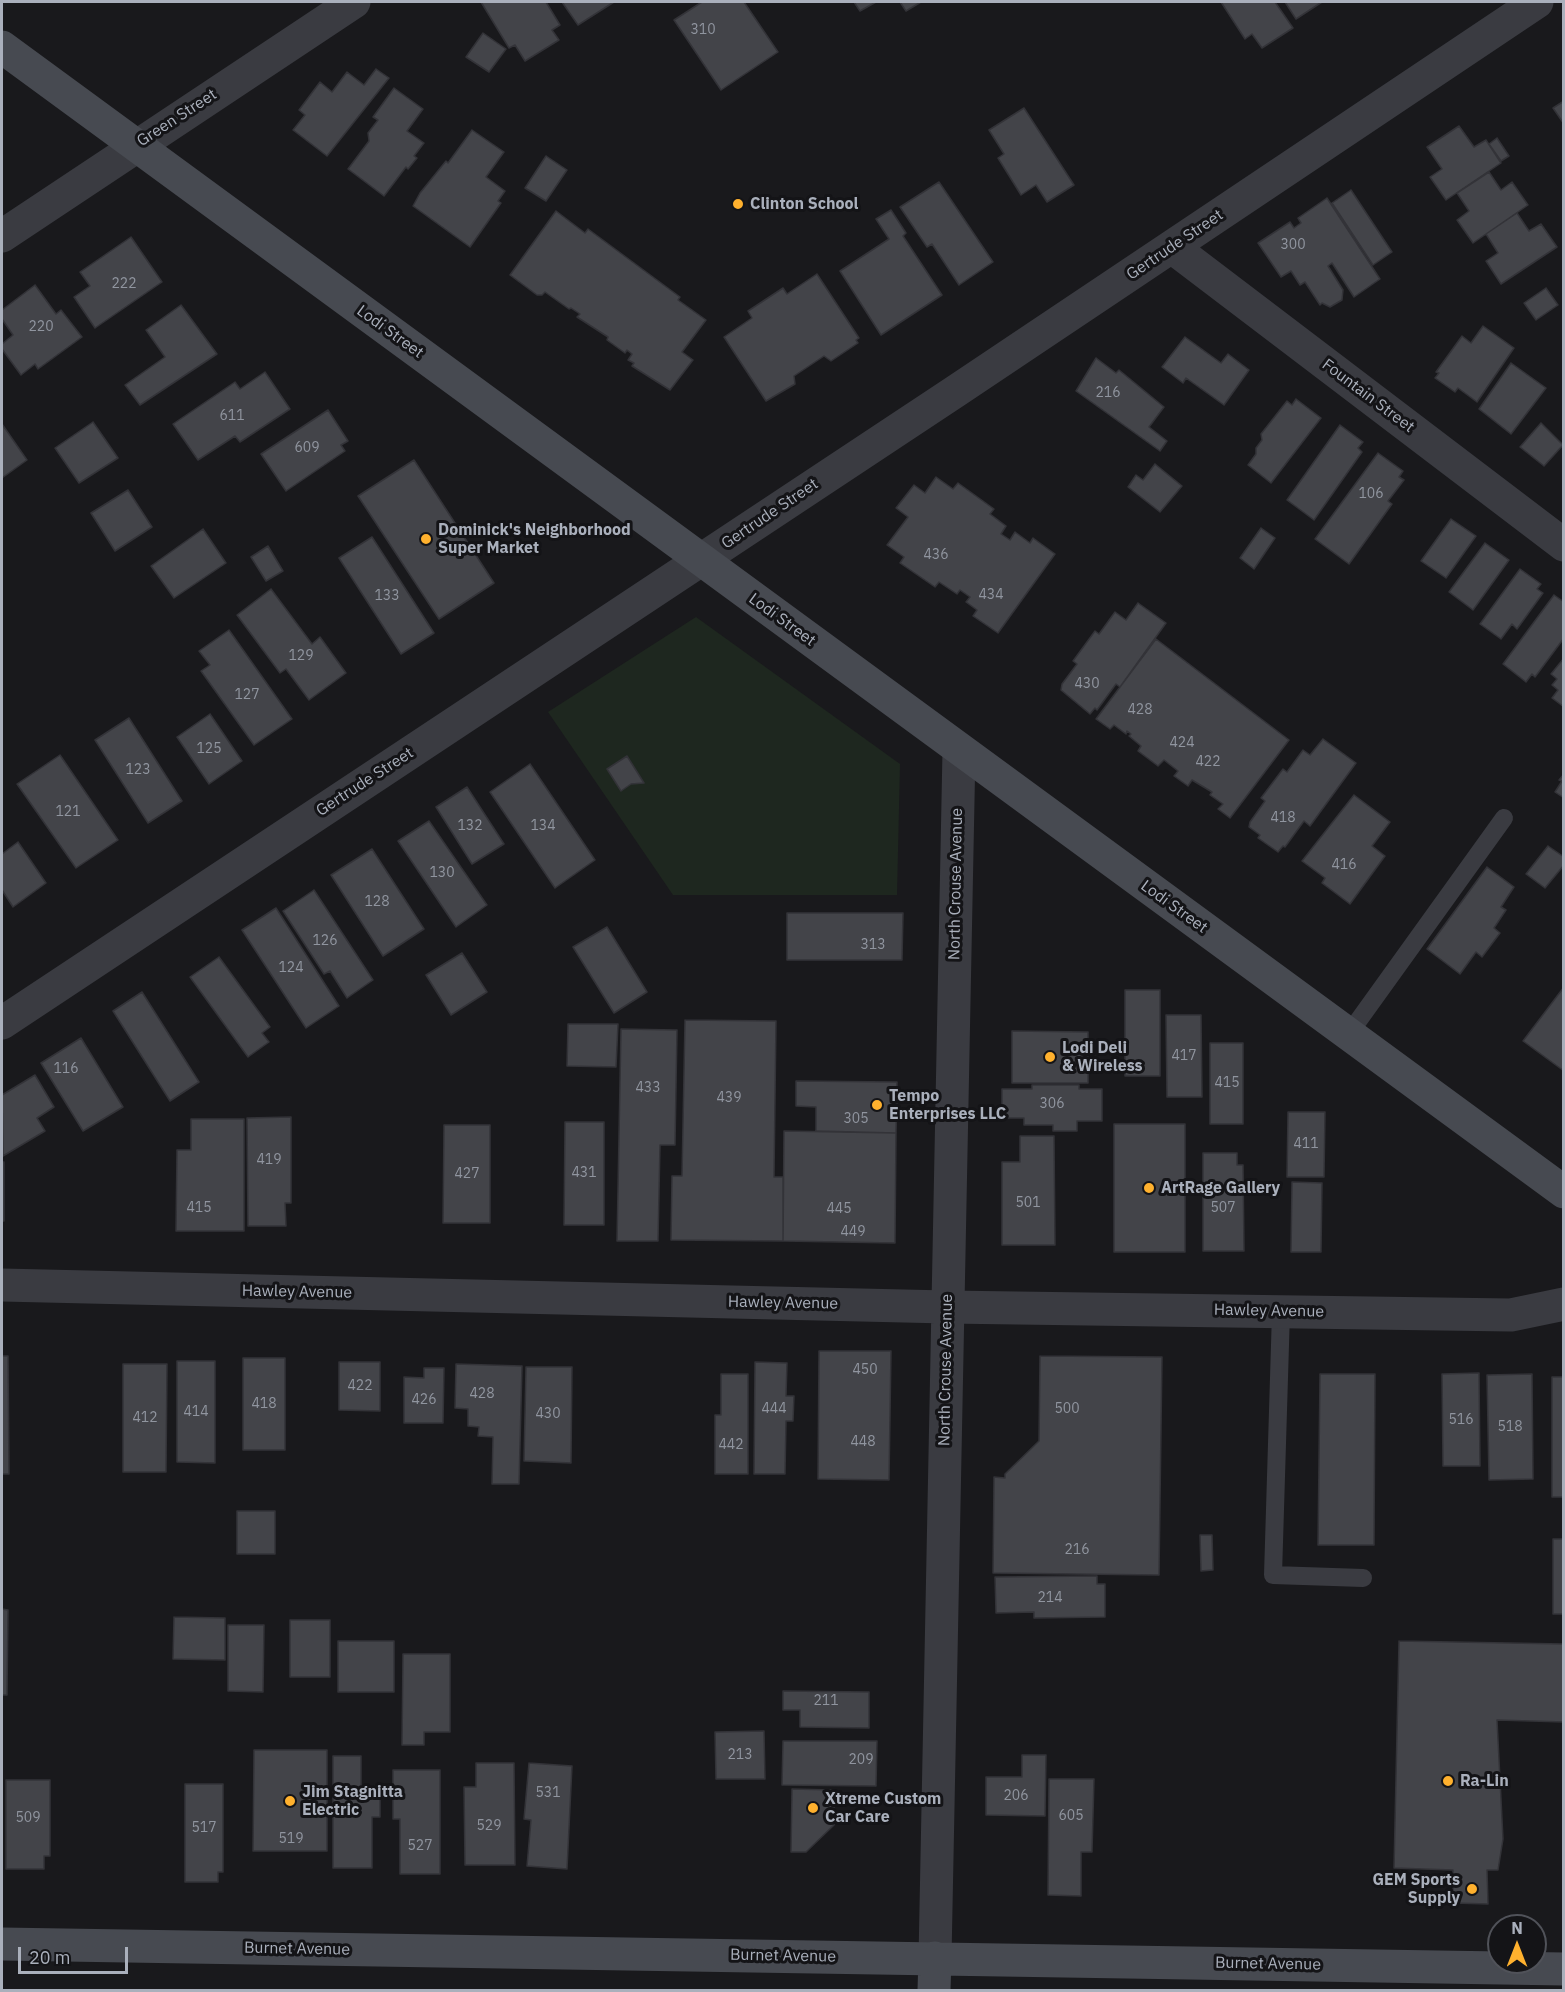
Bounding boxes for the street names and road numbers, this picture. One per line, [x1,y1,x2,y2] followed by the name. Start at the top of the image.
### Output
[134,85,220,151] street label: Green Street
[1123,206,1227,284] street label: Gertrude Street
[353,301,427,363] street label: Lodi Street
[1318,355,1418,437] street label: Fountain Street
[718,475,822,553] street label: Gertrude Street
[745,589,819,651] street label: Lodi Street
[313,743,417,821] street label: Gertrude Street
[945,808,967,960] street label: North Crouse Avenue
[1137,876,1211,938] street label: Lodi Street
[242,1281,352,1303] street label: Hawley Avenue
[728,1292,838,1314] street label: Hawley Avenue
[935,1294,957,1446] street label: North Crouse Avenue
[1214,1300,1324,1322] street label: Hawley Avenue
[244,1938,350,1960] street label: Burnet Avenue
[730,1945,836,1967] street label: Burnet Avenue
[1215,1953,1321,1975] street label: Burnet Avenue

